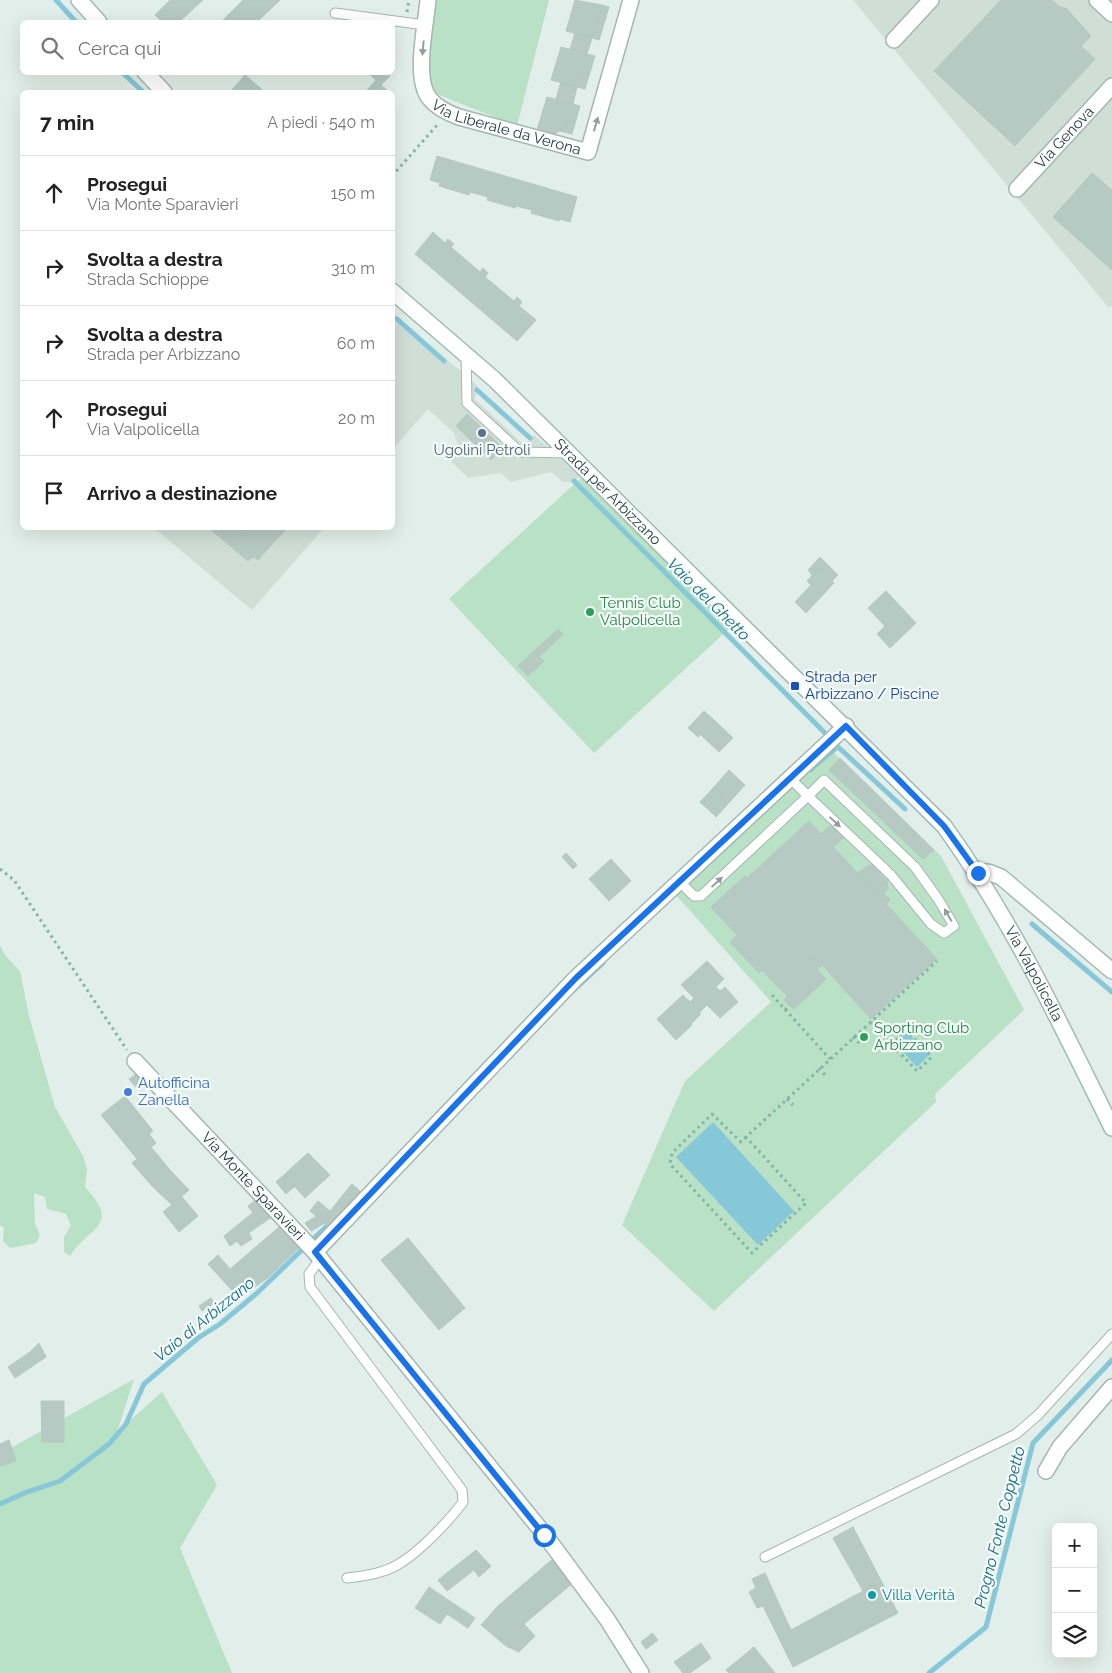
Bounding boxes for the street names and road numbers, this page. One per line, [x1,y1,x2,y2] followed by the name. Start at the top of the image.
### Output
[428,96,583,159] street label: Via Liberale da Verona
[1031,103,1098,172] street label: Via Genova
[550,435,665,549] street label: Strada per Arbizzano
[1001,923,1067,1024] street label: Via Valpolicella
[198,1128,308,1244] street label: Via Monte Sparavieri

